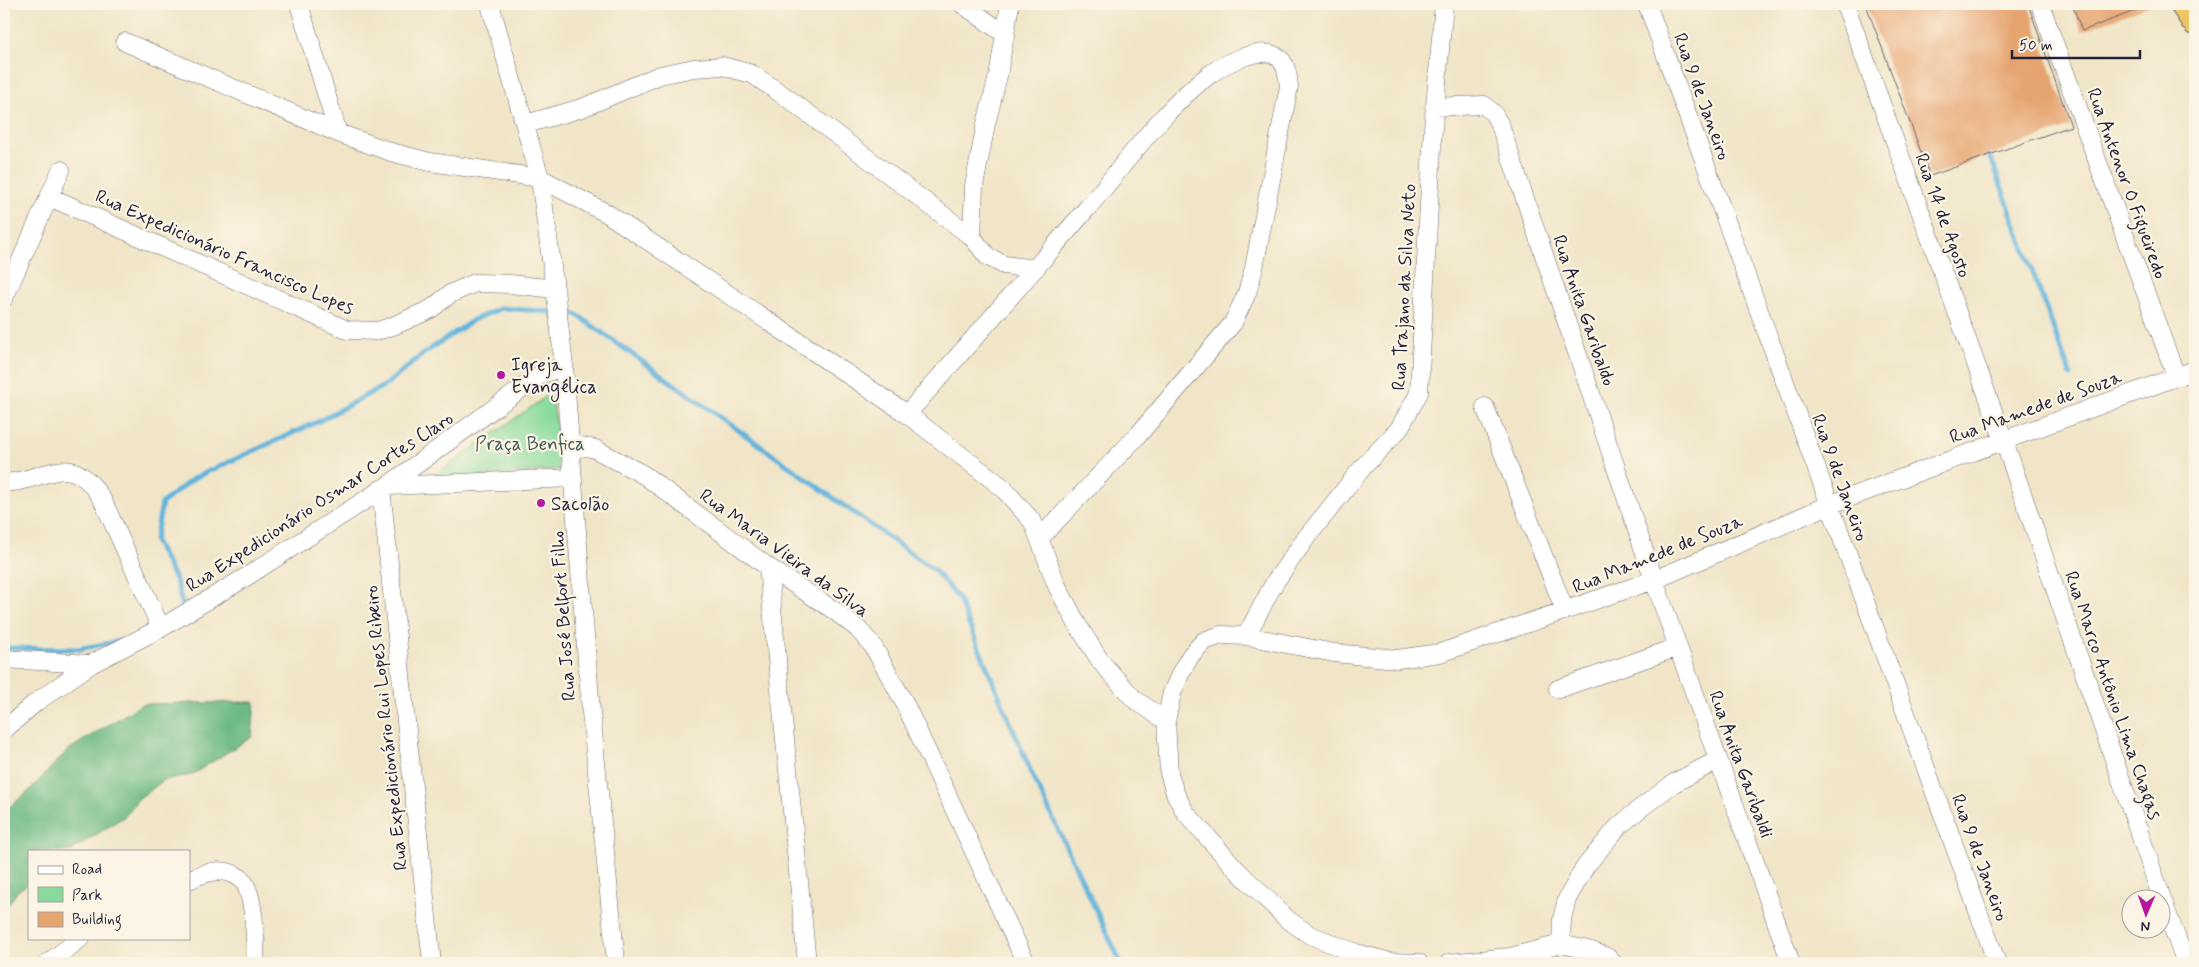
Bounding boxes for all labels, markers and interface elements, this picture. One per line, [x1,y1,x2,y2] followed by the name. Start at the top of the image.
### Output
[2012,28,2139,60] scale bar
[1667,29,1736,164] street label: Rua 9 de Janeiro
[2019,36,2053,56] text: 50 m
[2078,85,2173,283] street label: Rua Antenor O Figueiredo
[1908,150,1977,282] street label: Rua 14 de Agosto
[1387,183,1423,391] street label: Rua Trajano da Silva Neto
[91,184,358,321] street label: Rua Expedicionário Francisco Lopes
[1546,232,1621,389] street label: Rua Anita Garibaldo
[511,353,597,402] place label: Igreja Evangélica
[1946,364,2126,450] street label: Rua Mamede de Souza
[495,369,507,381] marker: Igreja Evangélica
[181,406,458,598] street label: Rua Expedicionário Osmar Cortes Claro
[1805,410,1874,545] street label: Rua 9 de Janeiro
[475,432,585,457] park label: Praça Benfica
[694,483,874,623] street label: Rua Maria Vieira da Silva
[551,492,609,517] place label: Sacolão
[535,497,547,509] marker: Sacolão
[1569,509,1747,600] street label: Rua Mamede de Souza
[545,530,585,702] street label: Rua José Belfort Filho
[2055,568,2167,824] street label: Rua Marco Antônio Lima Chagas
[359,584,414,872] street label: Rua Expedicionário Rui Lopes Ribeiro
[1702,687,1779,842] street label: Rua Anita Garibaldi
[1945,790,2014,925] street label: Rua 9 de Janeiro
[28,850,190,940] legend
[72,860,102,880] text: Road
[72,886,102,906] text: Park
[2122,890,2172,940] north arrow
[72,910,122,931] text: Building
[2141,917,2151,935] text: N

